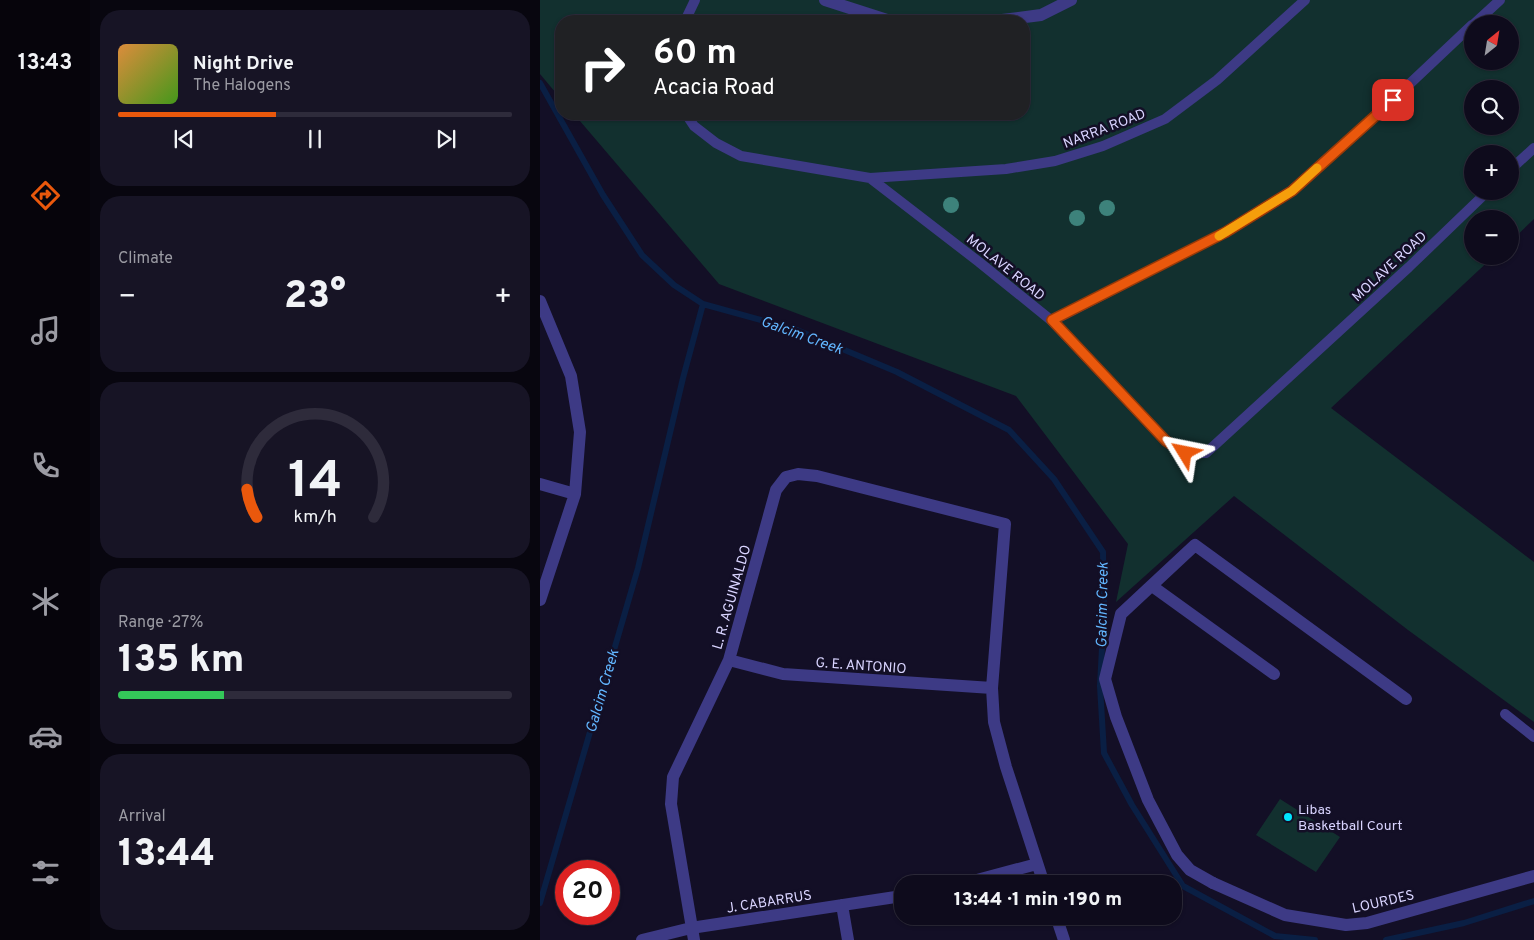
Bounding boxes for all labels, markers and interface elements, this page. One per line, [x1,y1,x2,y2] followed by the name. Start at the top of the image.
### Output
[1464,15,1519,70] north arrow
[1464,15,1519,265] map controls
[653,32,737,76] text: 60 m
[570,35,635,100] icon: right
[18,50,72,77] text: 13:43
[193,52,294,76] text: Night Drive
[653,75,775,102] text: Acacia Road
[193,76,291,96] text: The Halogens
[1372,79,1414,121] pin
[1464,80,1519,135] button: search
[1379,86,1407,114] icon: arrive
[1061,106,1148,153] street label: NARRA ROAD
[170,125,198,153] icon: previous
[301,125,329,153] icon: pause
[432,125,460,153] icon: next
[1464,145,1519,200] button: +
[28,178,63,213] icon: directions
[1464,210,1519,265] button: −
[1349,228,1431,306] street label: MOLAVE ROAD
[962,231,1048,305] street label: MOLAVE ROAD
[118,249,173,269] text: Climate
[284,273,346,322] text: 23°
[118,280,136,316] text: −
[494,280,512,316] text: +
[28,313,63,348] icon: music
[758,313,845,360] water label: Galcim Creek
[1158,426,1210,478] position arrow
[28,448,63,483] icon: phone
[288,450,342,516] text: 14
[293,506,337,529] text: km/h
[709,543,755,652] street label: L. R. AGUINALDO
[1093,562,1114,648] water label: Galcim Creek
[28,584,63,619] icon: climate
[118,613,203,633] text: Range · 27%
[118,637,244,686] text: 135 km
[583,647,625,735] water label: Galcim Creek
[815,655,907,678] street label: G. E. ANTONIO
[28,719,63,754] icon: car
[1298,802,1403,835] place label: Libas Basketball Court
[118,807,166,827] text: Arrival
[1282,811,1294,823] marker: Libas Basketball Court
[118,831,215,880] text: 13:44
[28,855,63,890] icon: filters
[555,860,620,925] speed limit sign: 20
[725,887,813,918] street label: J. CABARRUS
[1351,887,1416,918] street label: LOURDES
[954,888,1122,912] text: 13:44 · 1 min · 190 m

